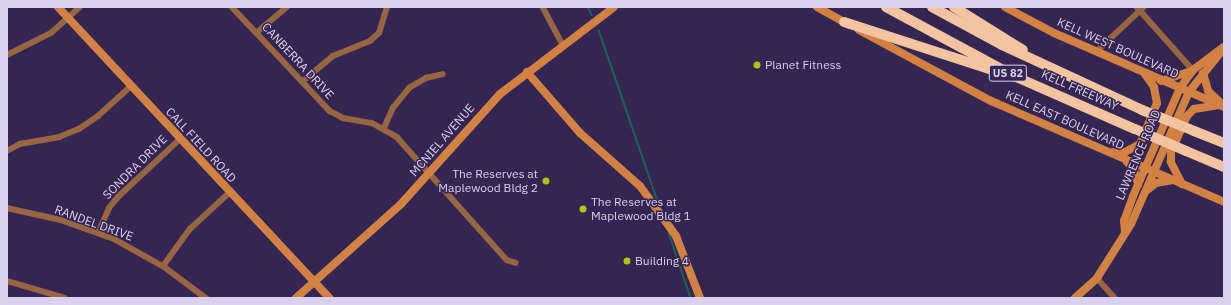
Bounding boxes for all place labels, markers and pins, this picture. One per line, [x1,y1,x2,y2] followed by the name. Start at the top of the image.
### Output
[765,58,841,72] place label: Planet Fitness
[752,60,762,70] marker: Planet Fitness
[438,167,538,195] place label: The Reserves at Maplewood Bldg 2
[541,176,551,186] marker: The Reserves at Maplewood Bldg 2
[591,195,691,223] place label: The Reserves at Maplewood Bldg 1
[578,204,588,214] marker: The Reserves at Maplewood Bldg 1
[635,254,689,268] place label: Building 4
[622,256,632,266] marker: Building 4

